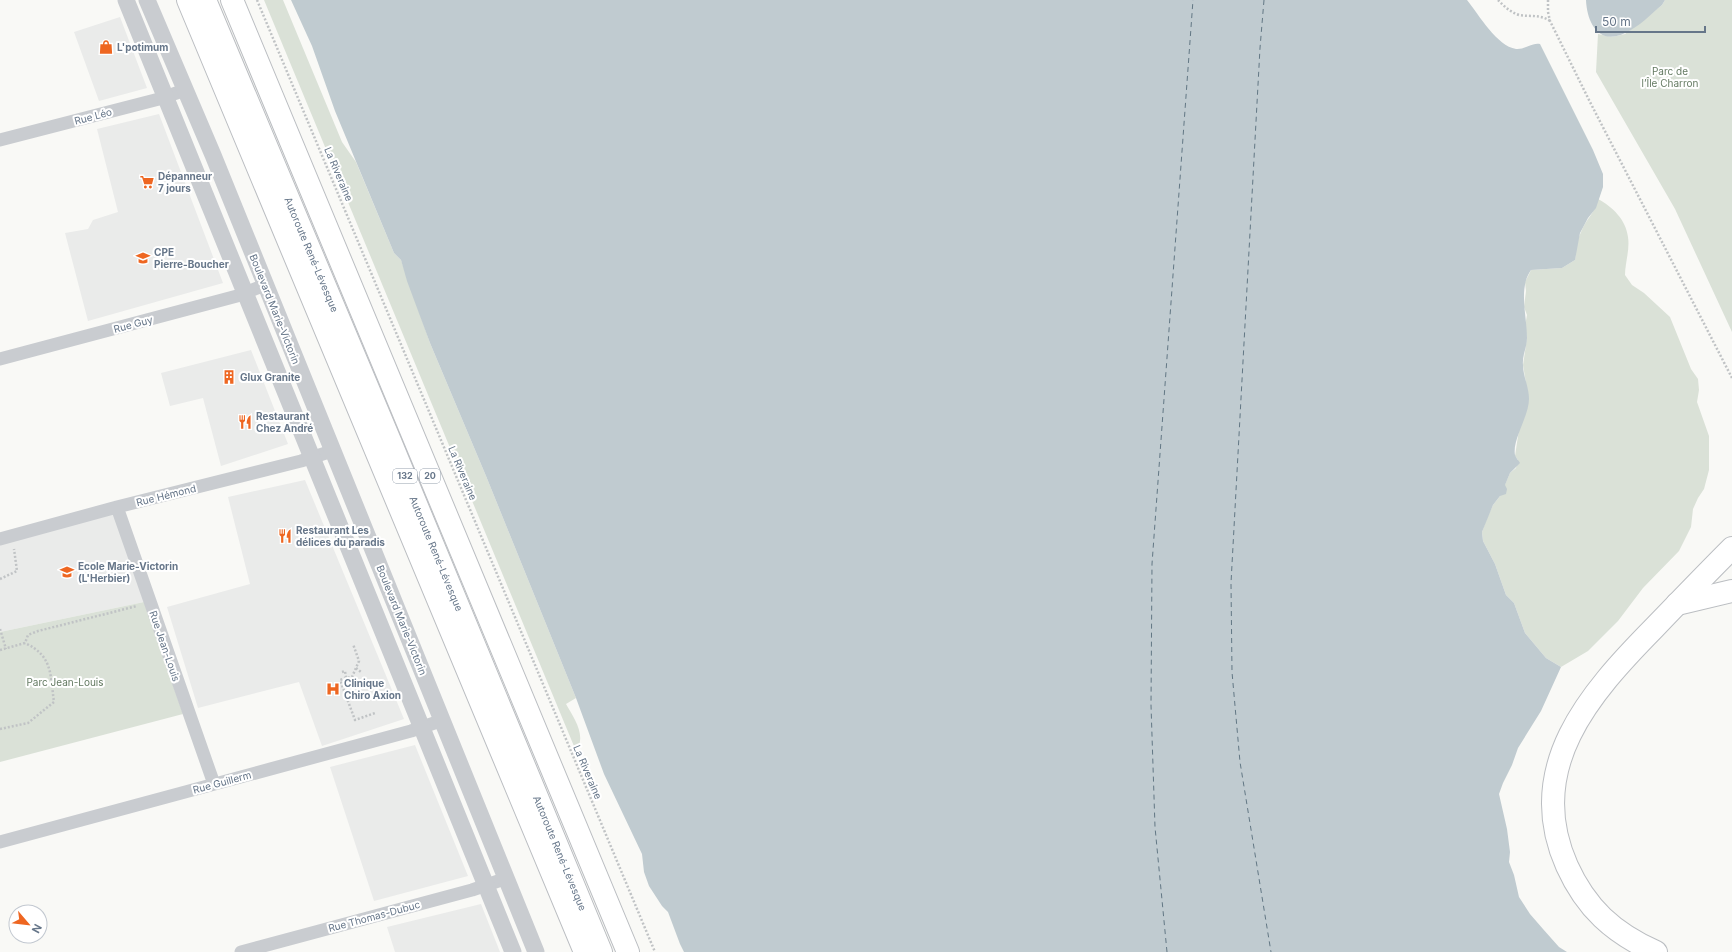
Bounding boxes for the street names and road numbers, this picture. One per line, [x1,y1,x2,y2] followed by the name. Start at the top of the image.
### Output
[73,105,113,127] street label: Rue Léo
[322,145,356,203] street label: La Riveraine
[282,195,341,314] street label: Autoroute René-Lévesque
[247,252,303,366] street label: Boulevard Marie-Victorin
[112,313,154,335] street label: Rue Guy
[446,444,480,502] street label: La Riveraine
[393,469,417,483] road number: 132
[420,469,440,483] road number: 20
[135,482,197,508] street label: Rue Hémond
[407,494,466,613] street label: Autoroute René-Lévesque
[374,563,430,677] street label: Boulevard Marie-Victorin
[147,609,183,683] street label: Rue Jean-Louis
[571,743,605,801] street label: La Riveraine
[191,768,253,796] street label: Rue Guillerm
[531,794,589,913] street label: Autoroute René-Lévesque
[327,898,421,934] street label: Rue Thomas-Dubuc

